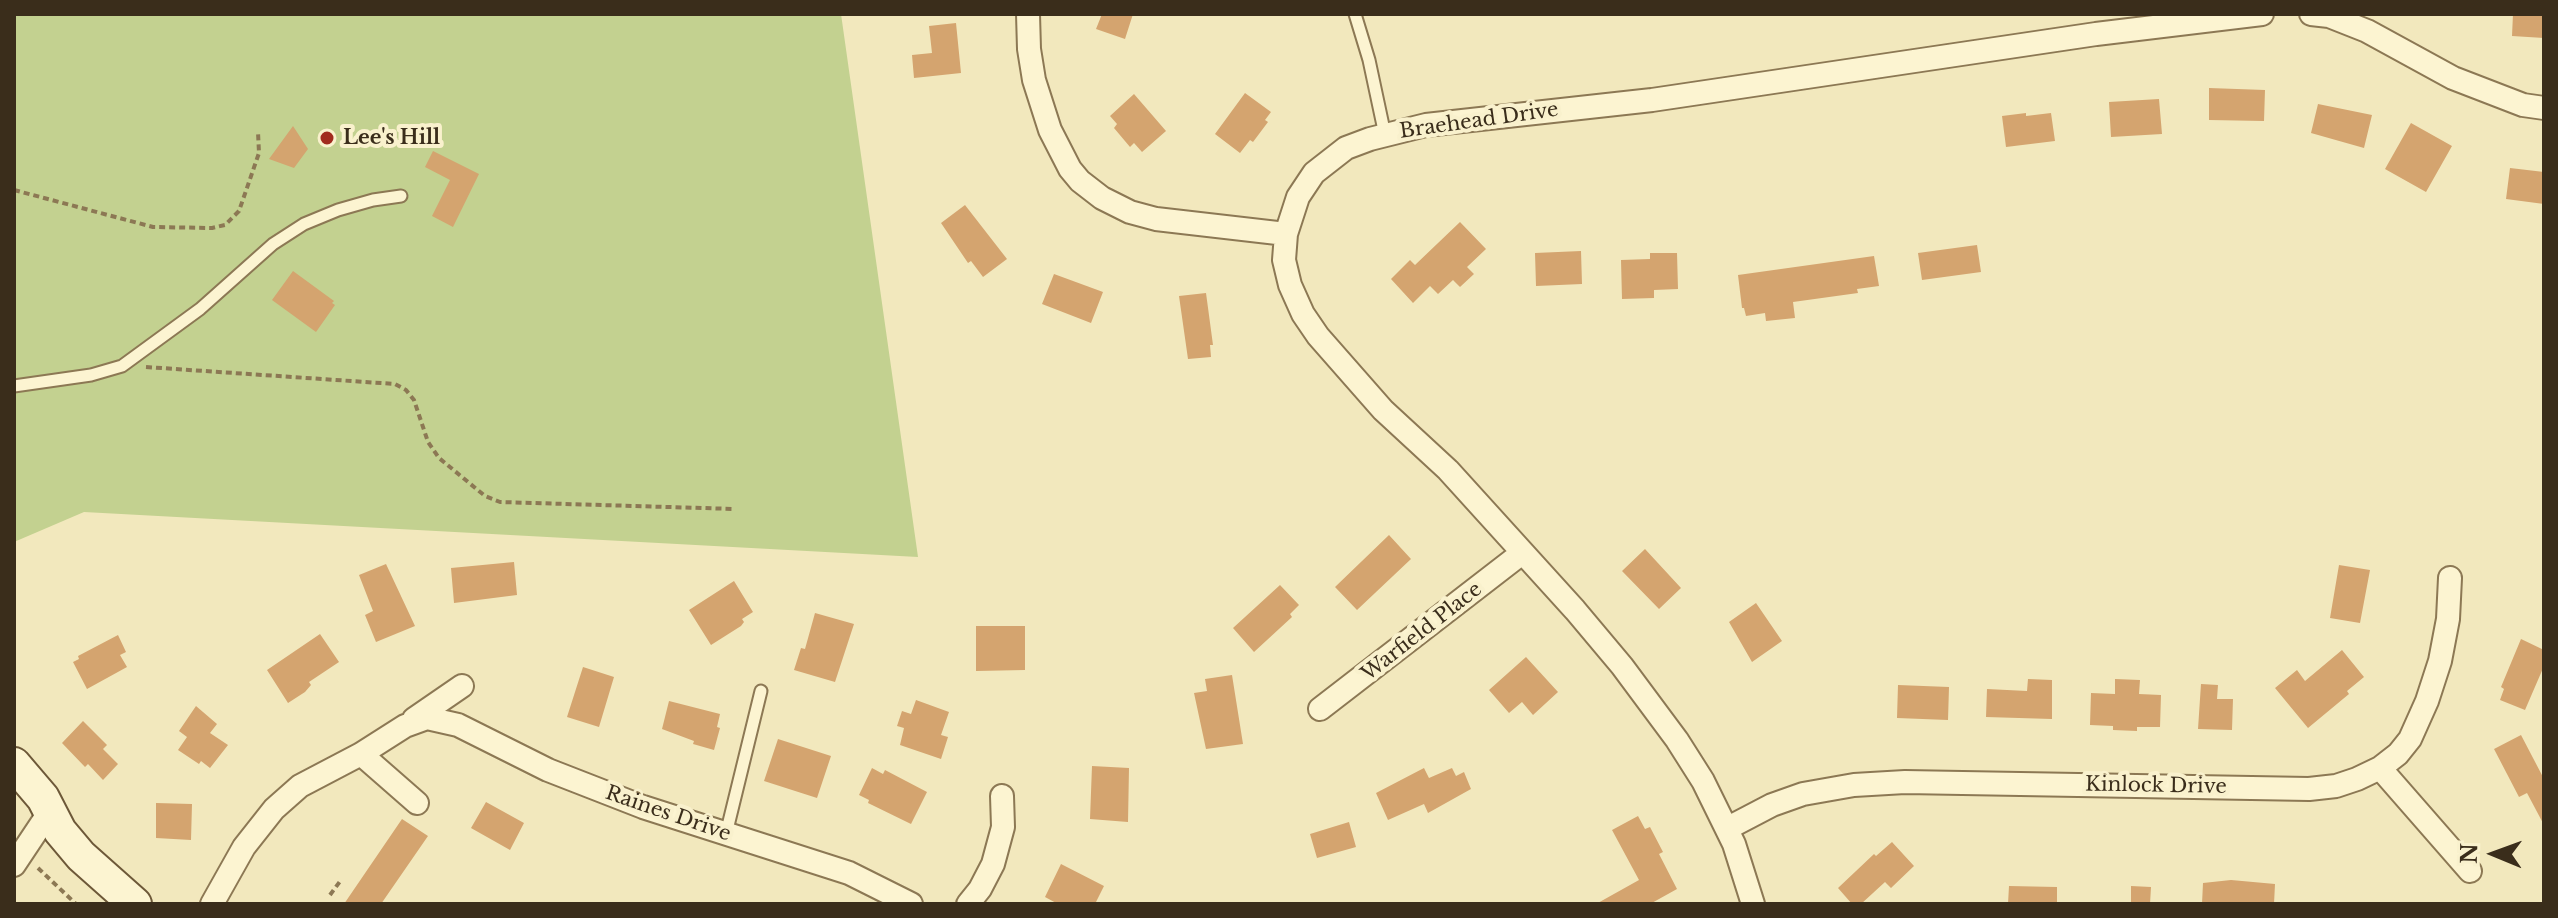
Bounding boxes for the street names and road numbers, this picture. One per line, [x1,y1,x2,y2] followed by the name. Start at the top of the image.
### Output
[1398,98,1560,144] street label: Braehead Drive
[1357,578,1487,686] street label: Warfield Place
[2085,773,2227,799] street label: Kinlock Drive
[602,781,734,847] street label: Raines Drive

